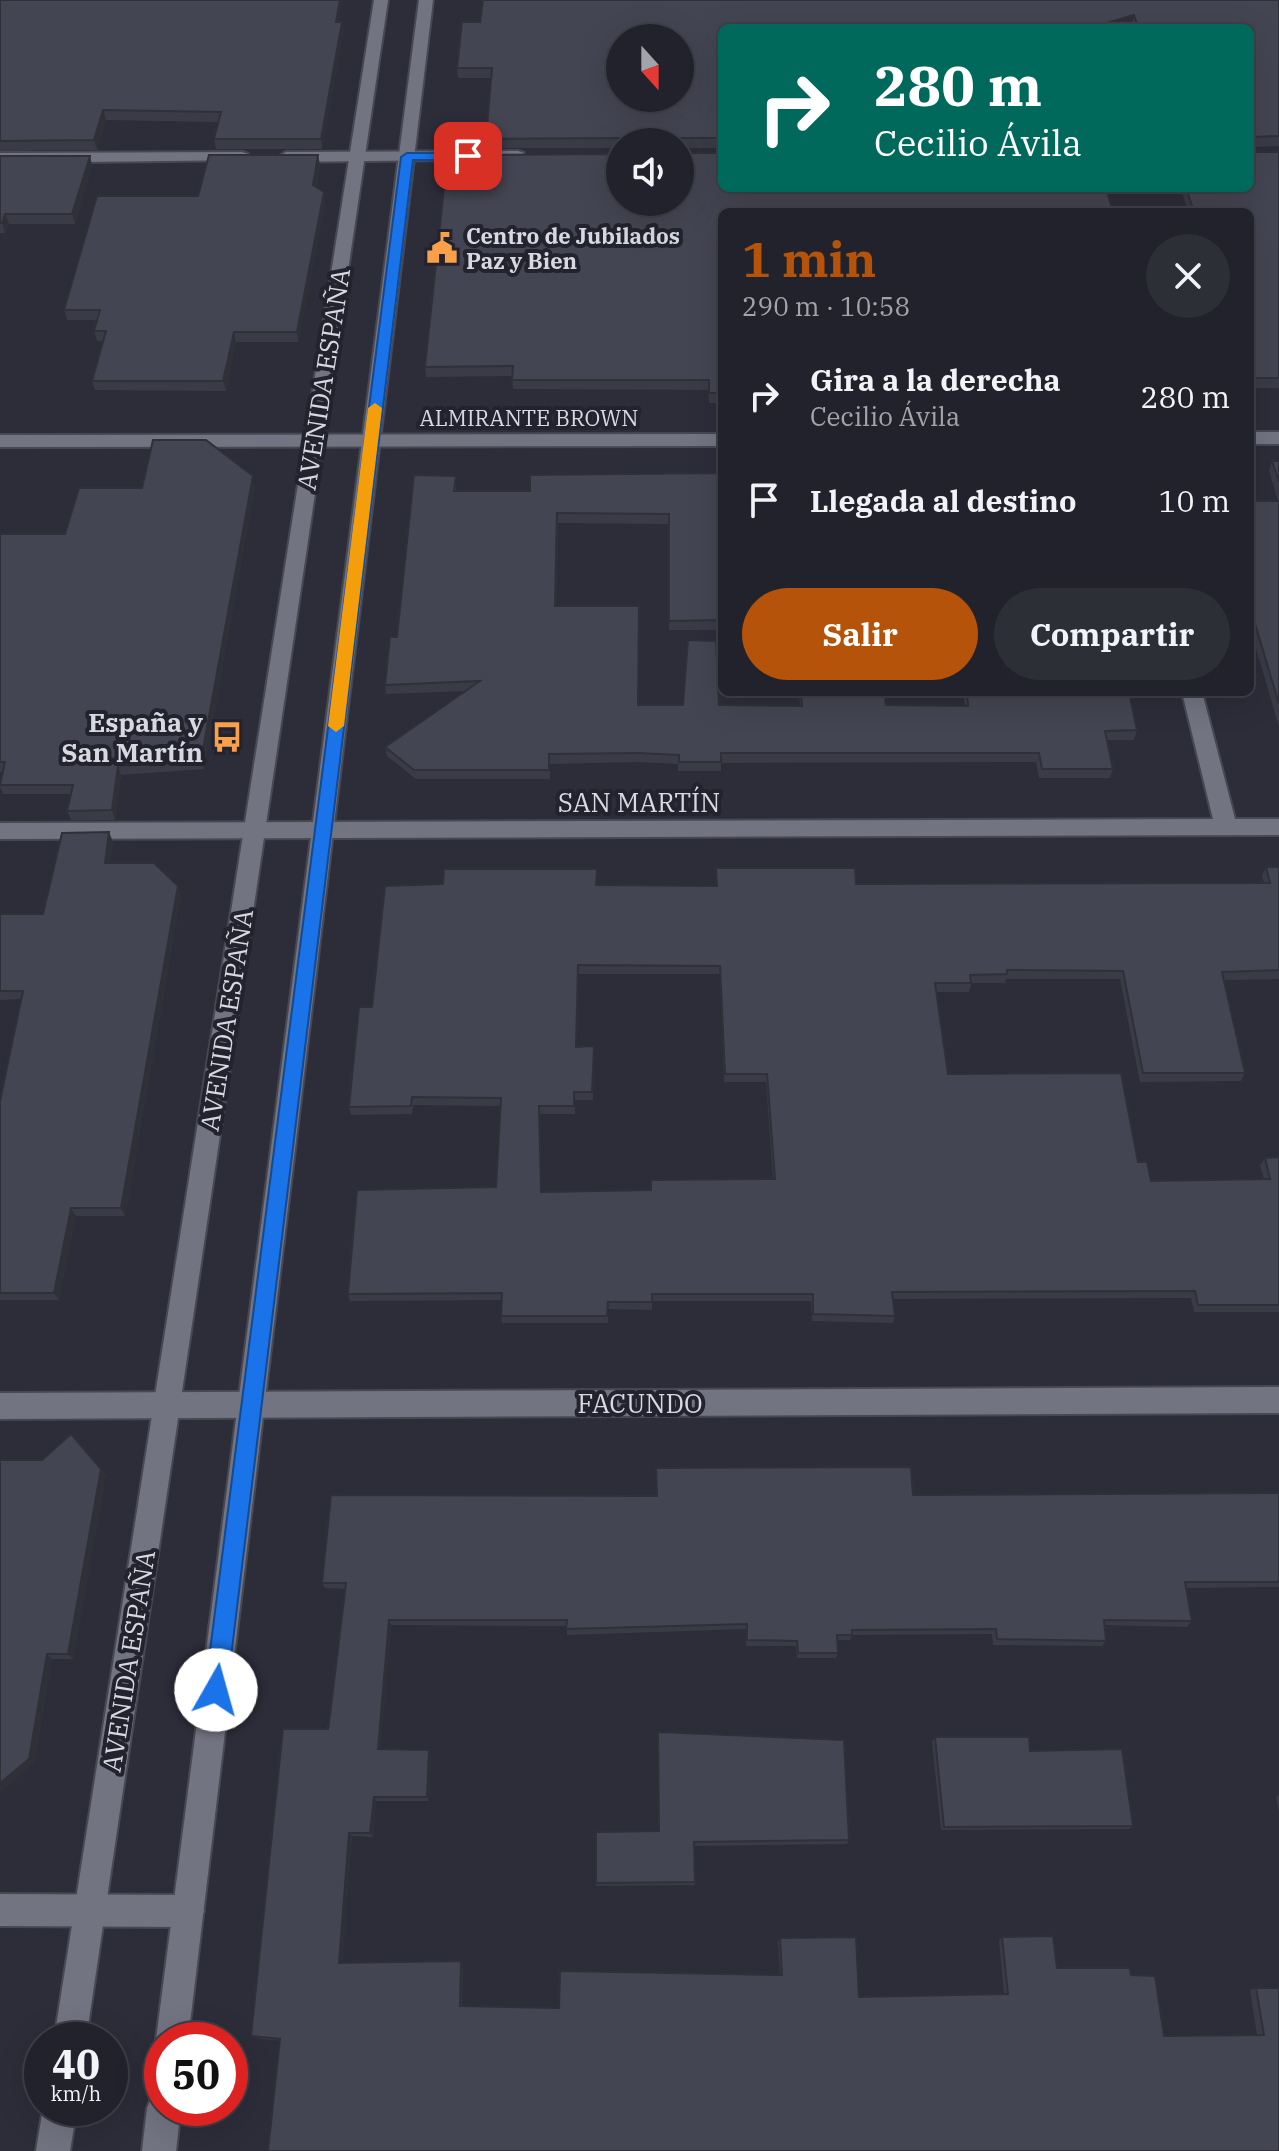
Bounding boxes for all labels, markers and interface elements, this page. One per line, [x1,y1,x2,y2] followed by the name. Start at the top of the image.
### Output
[606,24,694,112] north arrow
[606,24,694,216] map controls
[874,49,1042,121] text: 280 m
[742,56,846,160] icon: right
[874,119,1082,166] text: Cecilio Ávila
[434,122,502,190] pin
[606,128,694,216] button: sound
[446,134,490,178] icon: arrive
[466,221,680,275] place label: Centro de Jubilados Paz y Bien
[742,228,876,290] text: 1 min
[425,231,459,265] public building icon: Centro de Jubilados Paz y Bien
[1146,234,1230,318] button: close
[289,266,357,492] street label: AVENIDA ESPAÑA
[742,289,910,323] text: 290 m · 10:58
[810,360,1061,399] text: Gira a la derecha
[742,374,786,418] icon: right
[1140,377,1230,416] text: 280 m
[810,399,960,433] text: Cecilio Ávila
[420,403,638,432] street label: ALMIRANTE BROWN
[742,478,786,522] icon: arrive
[810,481,1076,520] text: Llegada al destino
[1158,481,1230,520] text: 10 m
[742,588,978,680] button: Salir
[994,588,1230,680] button: Compartir
[61,705,203,769] place label: España y San Martín
[210,720,244,754] bus stop icon: España y San Martín
[558,785,720,819] street label: SAN MARTÍN
[192,907,260,1133] street label: AVENIDA ESPAÑA
[577,1386,703,1420] street label: FACUNDO
[94,1548,162,1774] street label: AVENIDA ESPAÑA
[174,1648,258,1732] position arrow
[144,2022,248,2126] speed limit sign: 50
[52,2038,100,2090] text: 40
[51,2080,101,2107] text: km/h

